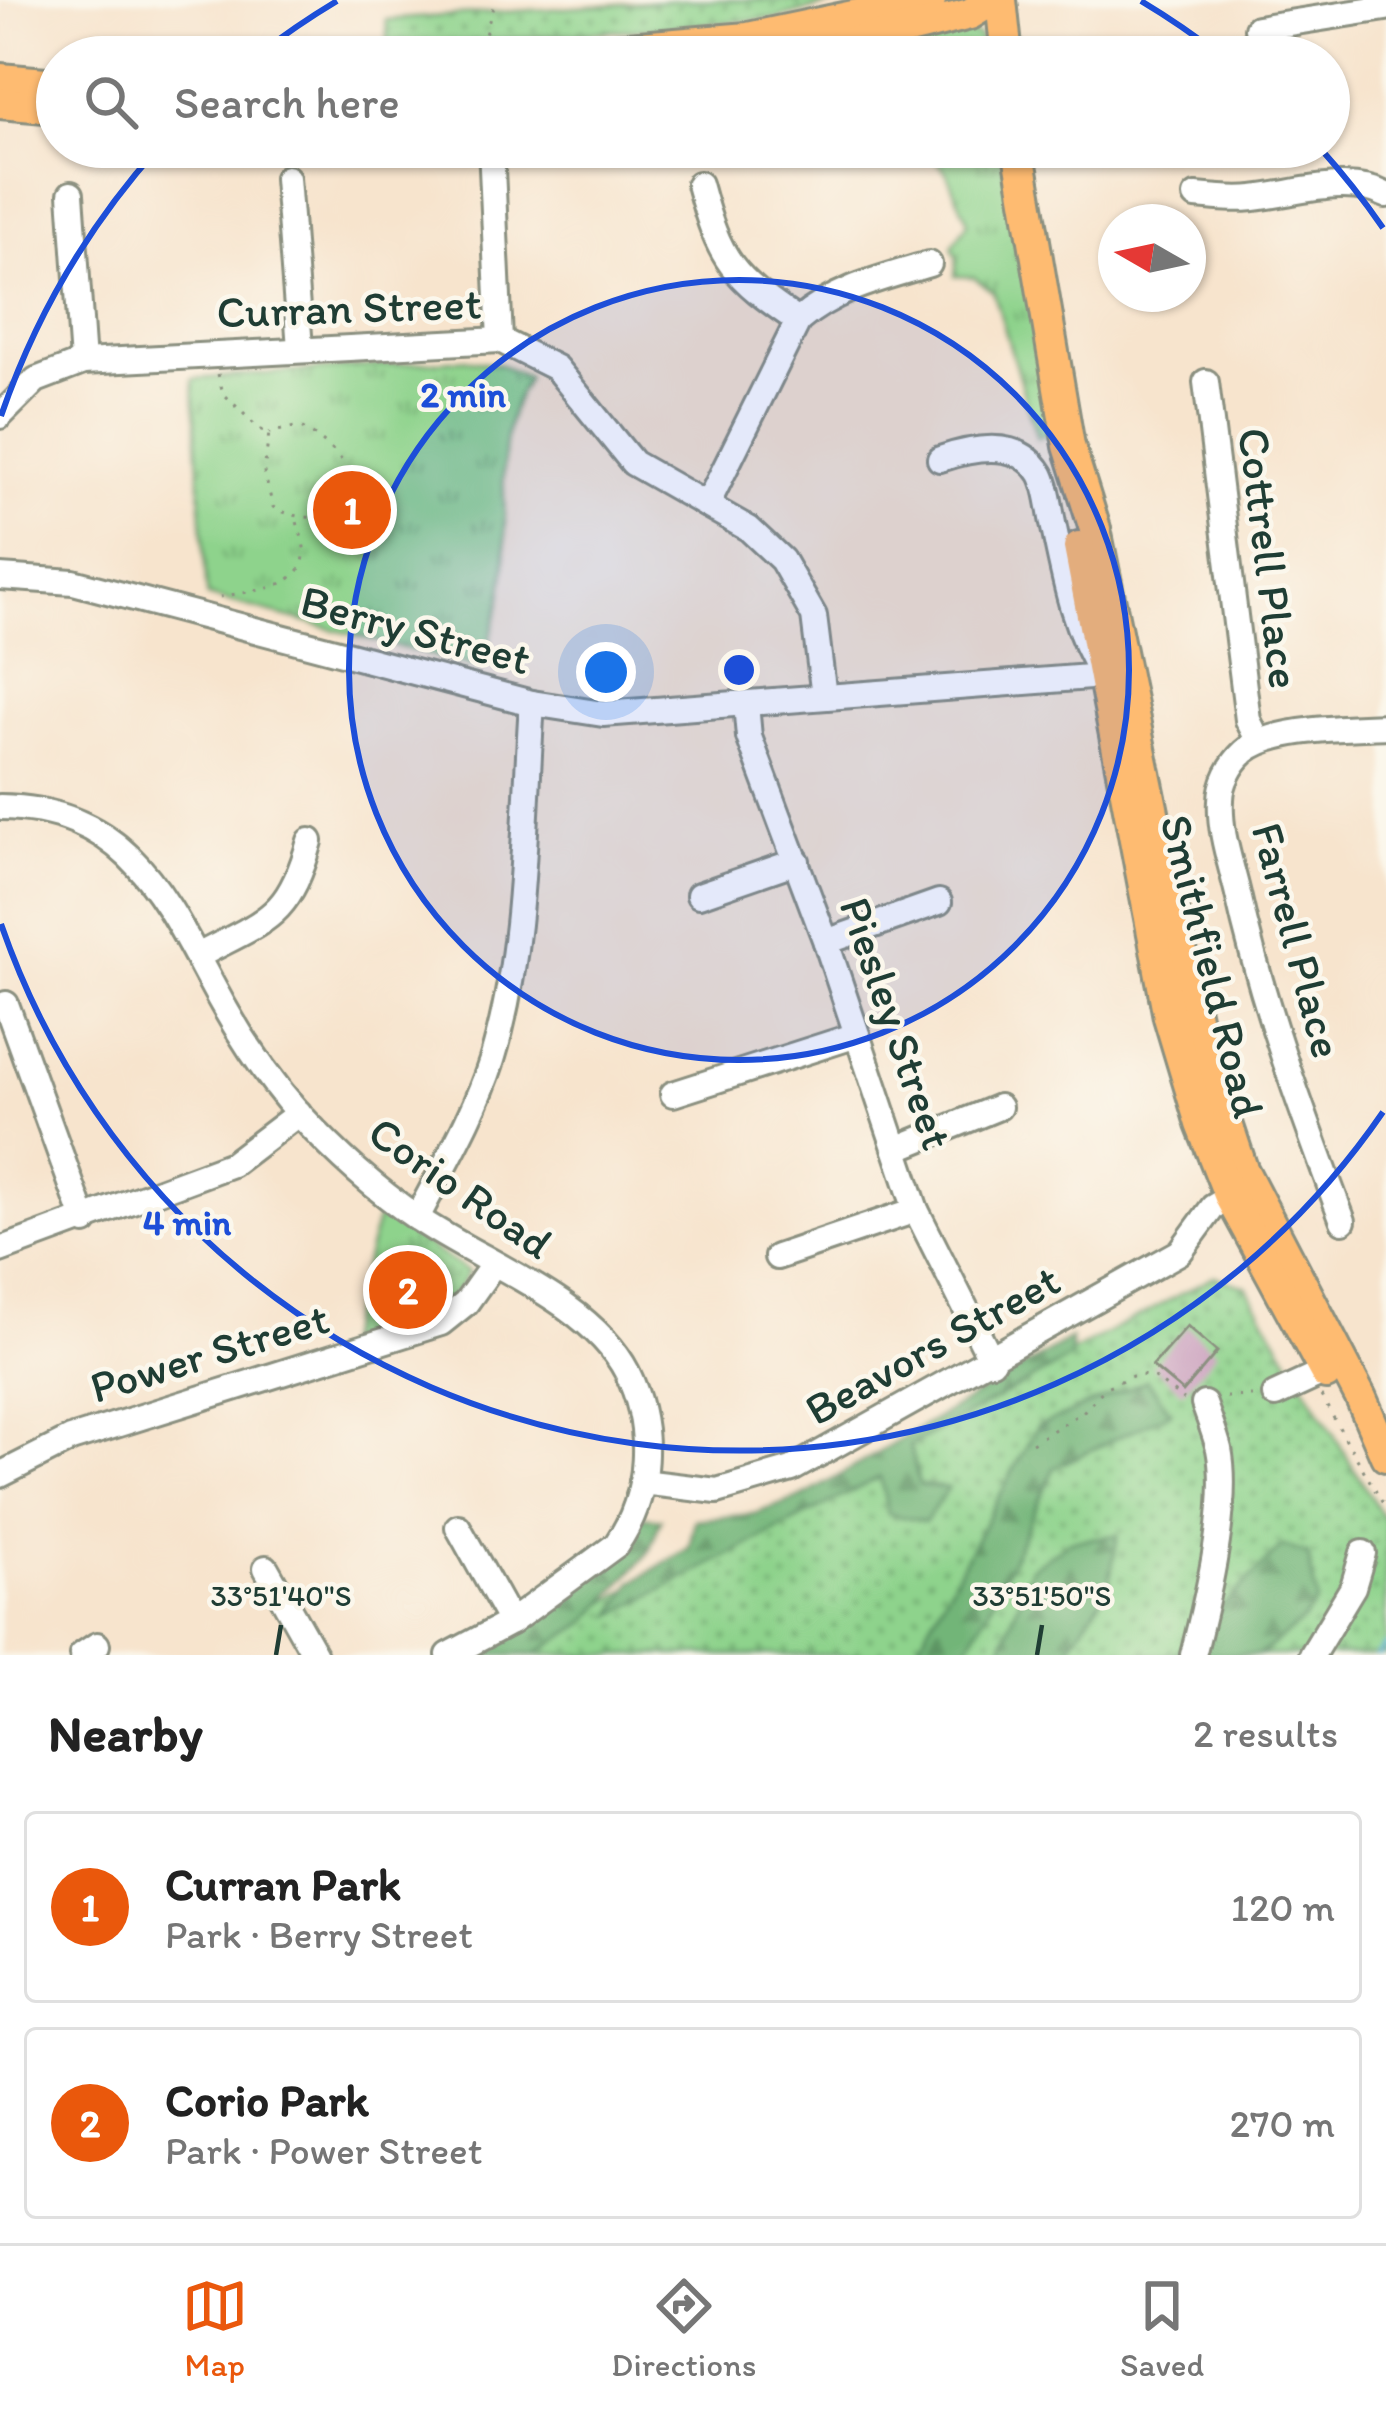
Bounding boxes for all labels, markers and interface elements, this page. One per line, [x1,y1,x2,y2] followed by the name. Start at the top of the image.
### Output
[36,36,1350,168] search box
[78,69,144,135] icon: search
[174,75,400,129] text: Search here
[1098,204,1206,312] north arrow
[215,275,483,339] street label: Curran Street
[420,373,507,416] text: 2 min
[1227,424,1313,692] street label: Cottrell Place
[313,465,391,555] pin: 1
[295,572,537,686] street label: Berry Street
[576,642,636,702] your location
[718,649,760,691] centre of rings
[1149,809,1277,1123] street label: Smithfield Road
[1241,817,1355,1063] street label: Farrell Place
[829,890,965,1156] street label: Piesley Street
[359,1104,564,1270] street label: Corio Road
[143,1201,232,1244] text: 4 min
[369,1245,447,1335] pin: 2
[795,1252,1069,1436] street label: Beavors Street
[83,1290,335,1414] street label: Power Street
[210,1577,352,1614] text: 33°51'40"S
[973,1577,1111,1614] text: 33°51'50"S
[48,1703,203,1764] text: Nearby
[1193,1710,1338,1757] text: 2 results
[165,1857,401,1911] text: Curran Park
[81,1884,99,1931] text: 1
[1231,1884,1335,1931] text: 120 m
[165,1911,473,1958] text: Park · Berry Street
[165,2073,369,2127] text: Corio Park
[80,2100,100,2147] text: 2
[1230,2100,1335,2147] text: 270 m
[165,2127,482,2174] text: Park · Power Street
[182,2273,248,2384] tab: Map
[611,2273,756,2384] tab: Directions
[1120,2273,1204,2384] tab: Saved

